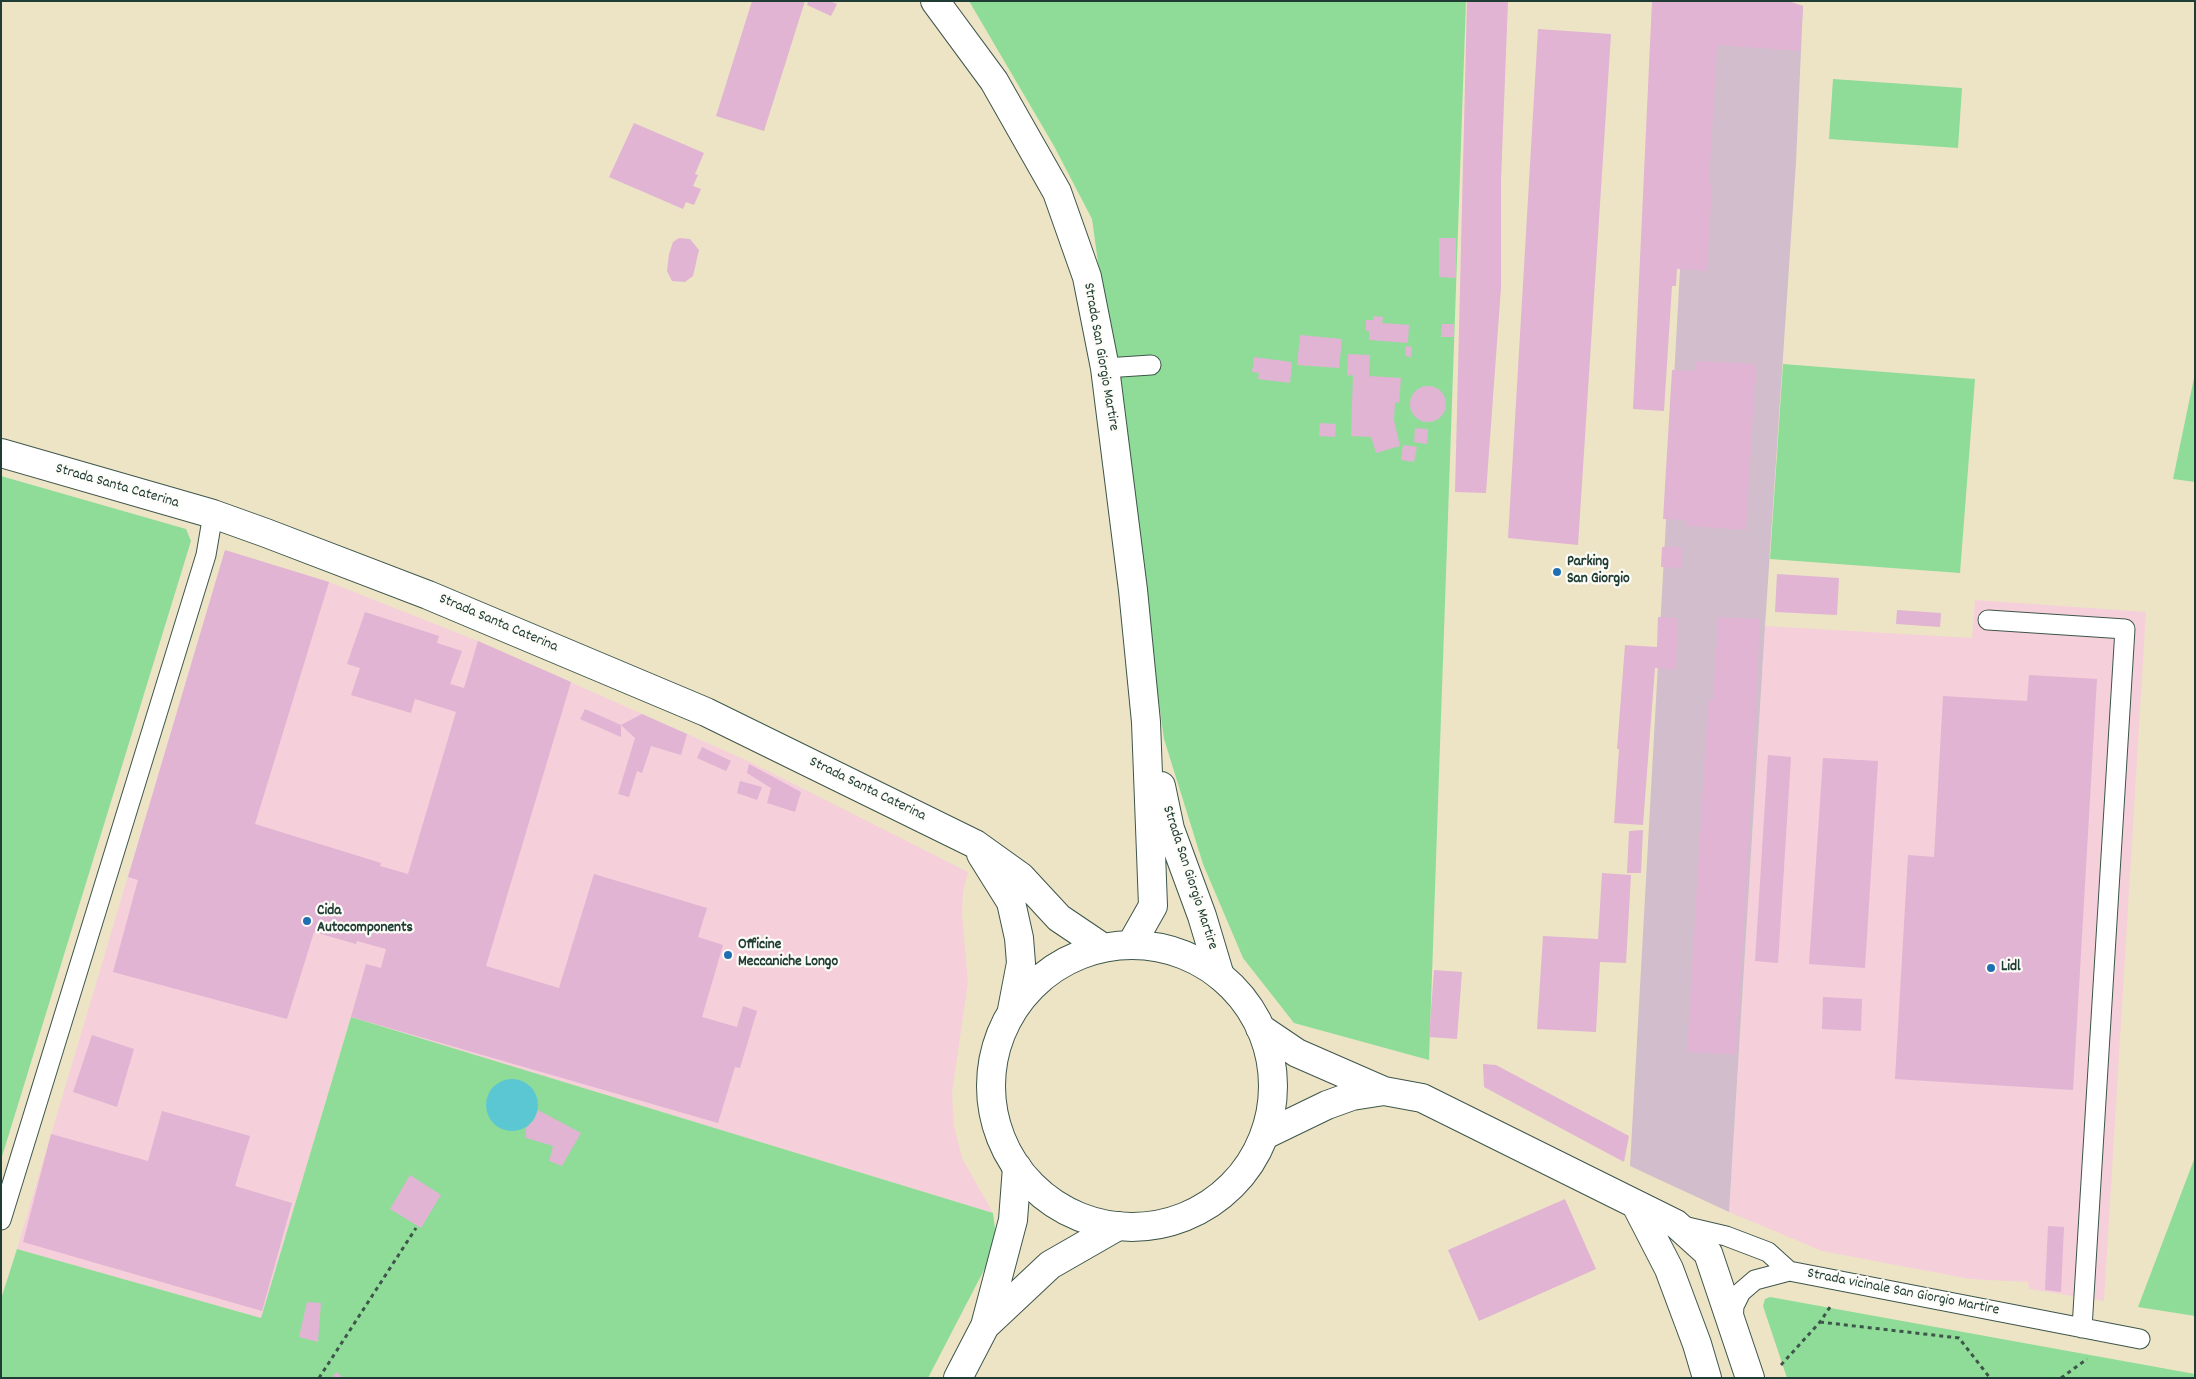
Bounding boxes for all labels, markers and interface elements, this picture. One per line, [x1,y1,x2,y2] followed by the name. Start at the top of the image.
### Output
[1078,282,1122,432] street label: Strada San Giorgio Martire
[53,461,181,513] street label: Strada Santa Caterina
[1567,554,1630,589] place label: Parking San Giorgio
[1551,566,1563,578] marker: Parking San Giorgio
[436,591,560,657] street label: Strada Santa Caterina
[806,754,928,826] street label: Strada Santa Caterina
[1157,804,1221,952] street label: Strada San Giorgio Martire
[317,903,413,938] place label: Cida Autocomponents
[301,915,313,927] marker: Cida Autocomponents
[738,937,838,972] place label: Officine Meccaniche Longo
[722,949,734,961] marker: Officine Meccaniche Longo
[2001,959,2020,977] place label: Lidl
[1985,962,1997,974] marker: Lidl
[1805,1266,2001,1320] street label: Strada vicinale San Giorgio Martire

